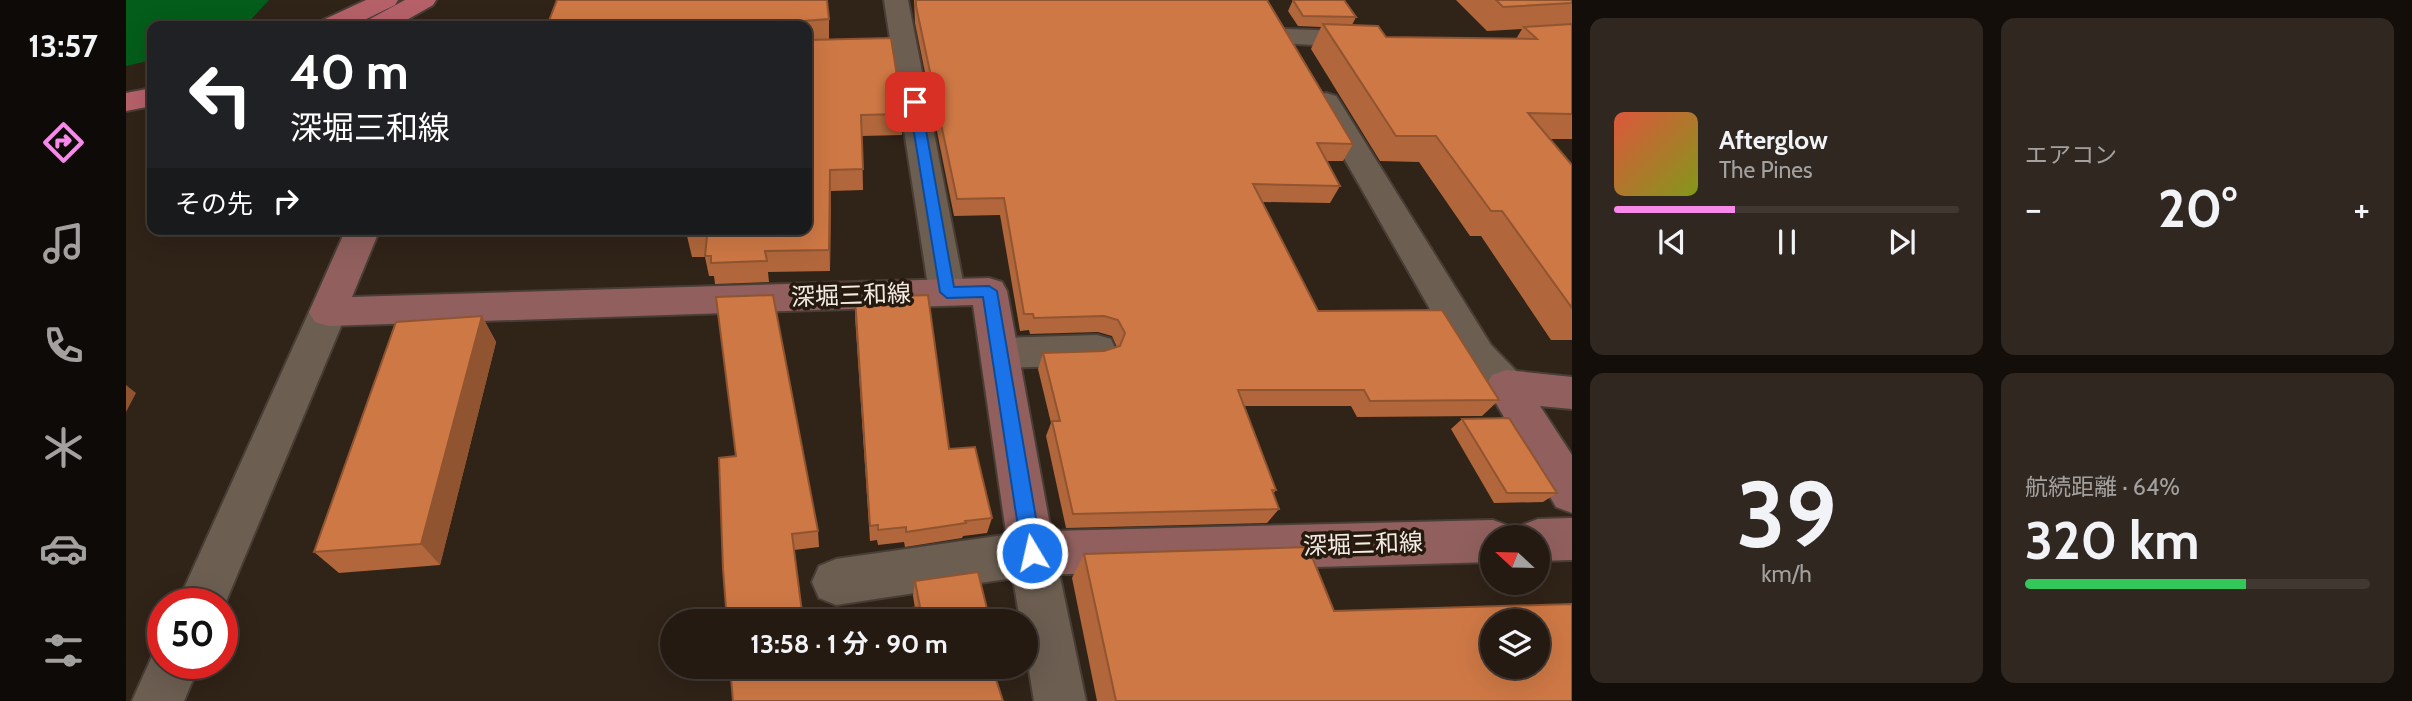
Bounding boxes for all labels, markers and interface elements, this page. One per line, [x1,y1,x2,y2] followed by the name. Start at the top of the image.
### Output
[28,26,98,65] text: 13:57
[290,42,409,101] text: 40 m
[175,49,266,140] icon: left
[885,72,945,132] pin
[896,83,934,121] icon: arrive
[290,108,450,147] text: 深堀三和線
[39,118,88,167] icon: directions
[1719,124,1828,156] text: Afterglow
[2025,141,2117,169] text: エアコン
[1719,156,1813,184] text: The Pines
[2158,177,2237,240] text: 20°
[267,182,305,220] icon: right
[2025,185,2042,232] text: −
[2353,185,2370,232] text: +
[175,188,253,220] text: その先
[39,219,88,268] icon: music
[1653,223,1691,261] icon: previous
[1768,223,1806,261] icon: pause
[1883,223,1921,261] icon: next
[791,278,911,312] street label: 深堀三和線
[39,321,88,370] icon: phone
[39,423,88,472] icon: climate
[1736,459,1837,570] text: 39
[2025,473,2180,501] text: 航続距離 · 64%
[2025,509,2199,572] text: 320 km
[995,516,1069,590] position arrow
[39,524,88,573] icon: car
[1480,525,1550,595] north arrow
[1480,525,1550,679] map controls
[1303,527,1423,561] street label: 深堀三和線
[1761,560,1812,588] text: km/h
[147,588,238,679] speed limit sign: 50
[1480,609,1550,679] button: layers
[39,626,88,675] icon: filters
[750,628,948,660] text: 13:58 · 1 分 · 90 m

